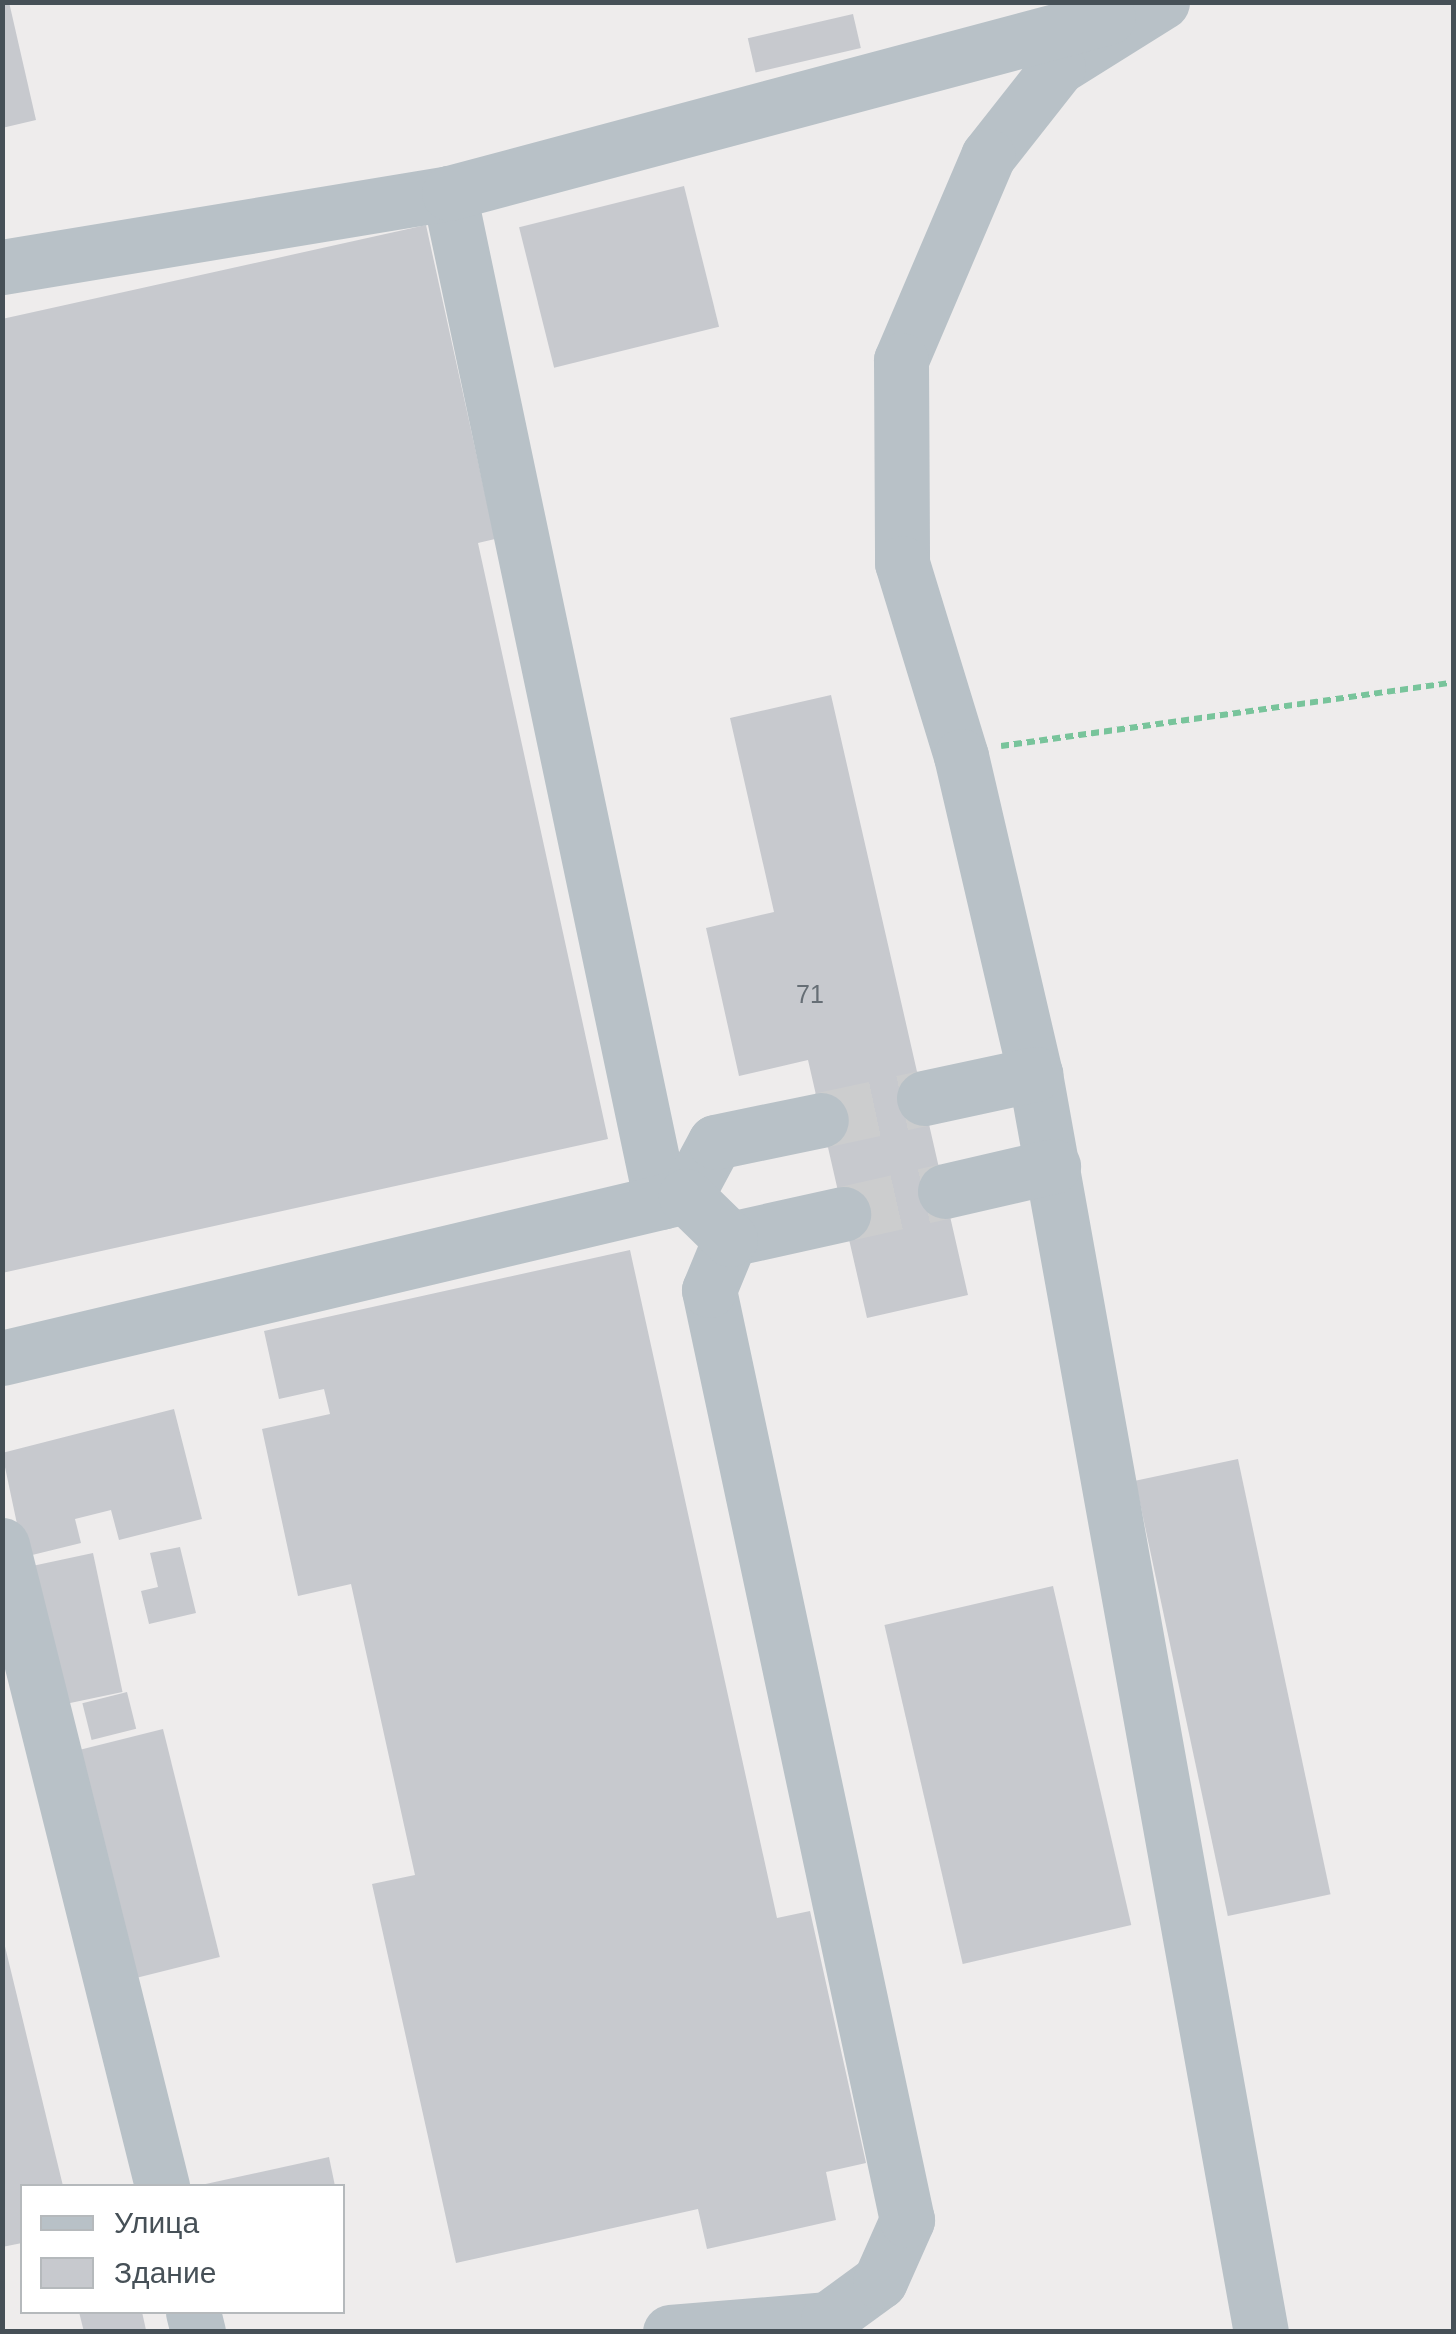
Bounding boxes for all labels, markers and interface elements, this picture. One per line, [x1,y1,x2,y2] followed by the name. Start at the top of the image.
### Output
[796,979,824,1009] house number: 71
[20,2184,345,2314] legend
[114,2206,199,2239] text: Улица
[114,2256,216,2289] text: Здание

